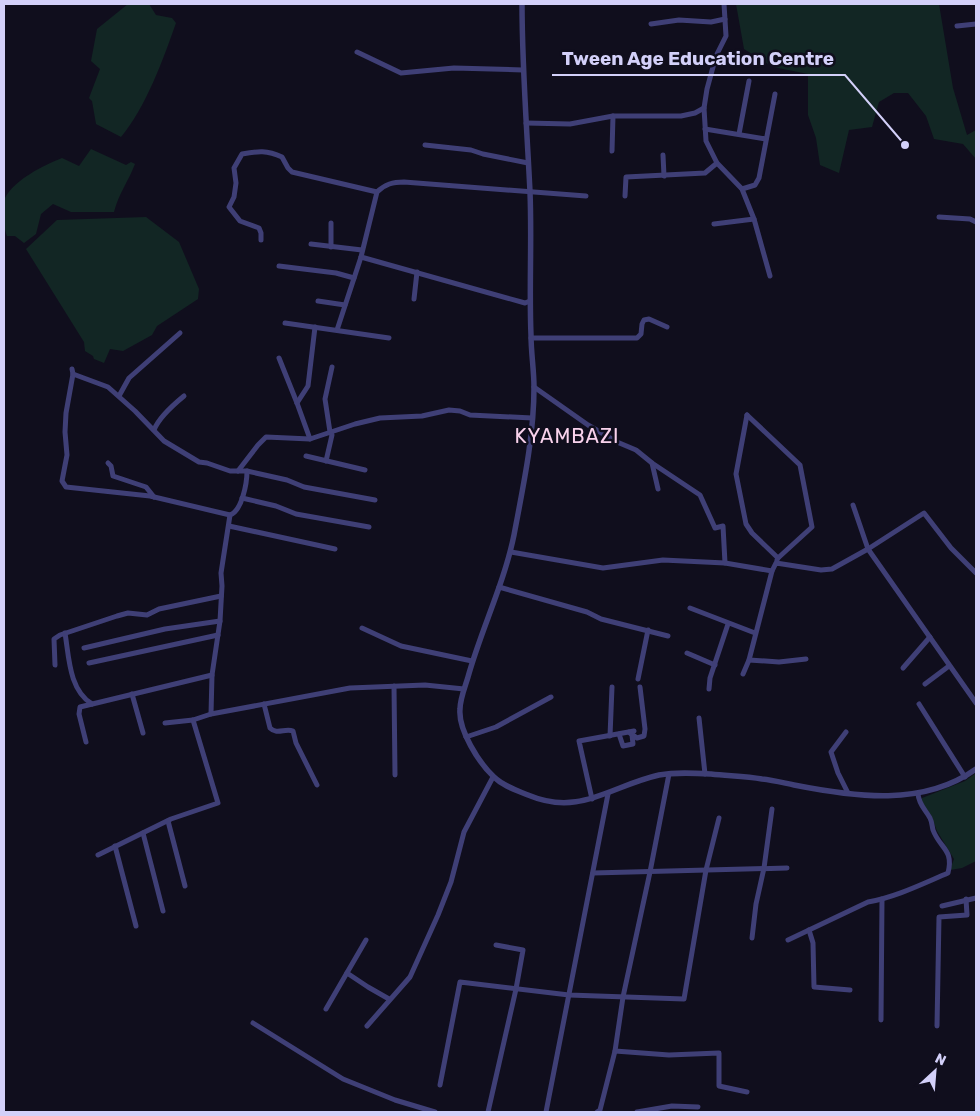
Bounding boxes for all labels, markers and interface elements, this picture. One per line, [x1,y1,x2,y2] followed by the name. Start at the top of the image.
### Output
[552,41,845,75] callout: Tween Age Education Centre
[562,47,834,70] text: Tween Age Education Centre
[515,424,619,448] district label: KYAMBAZI
[910,1046,960,1096] north arrow
[932,1050,949,1070] text: N

